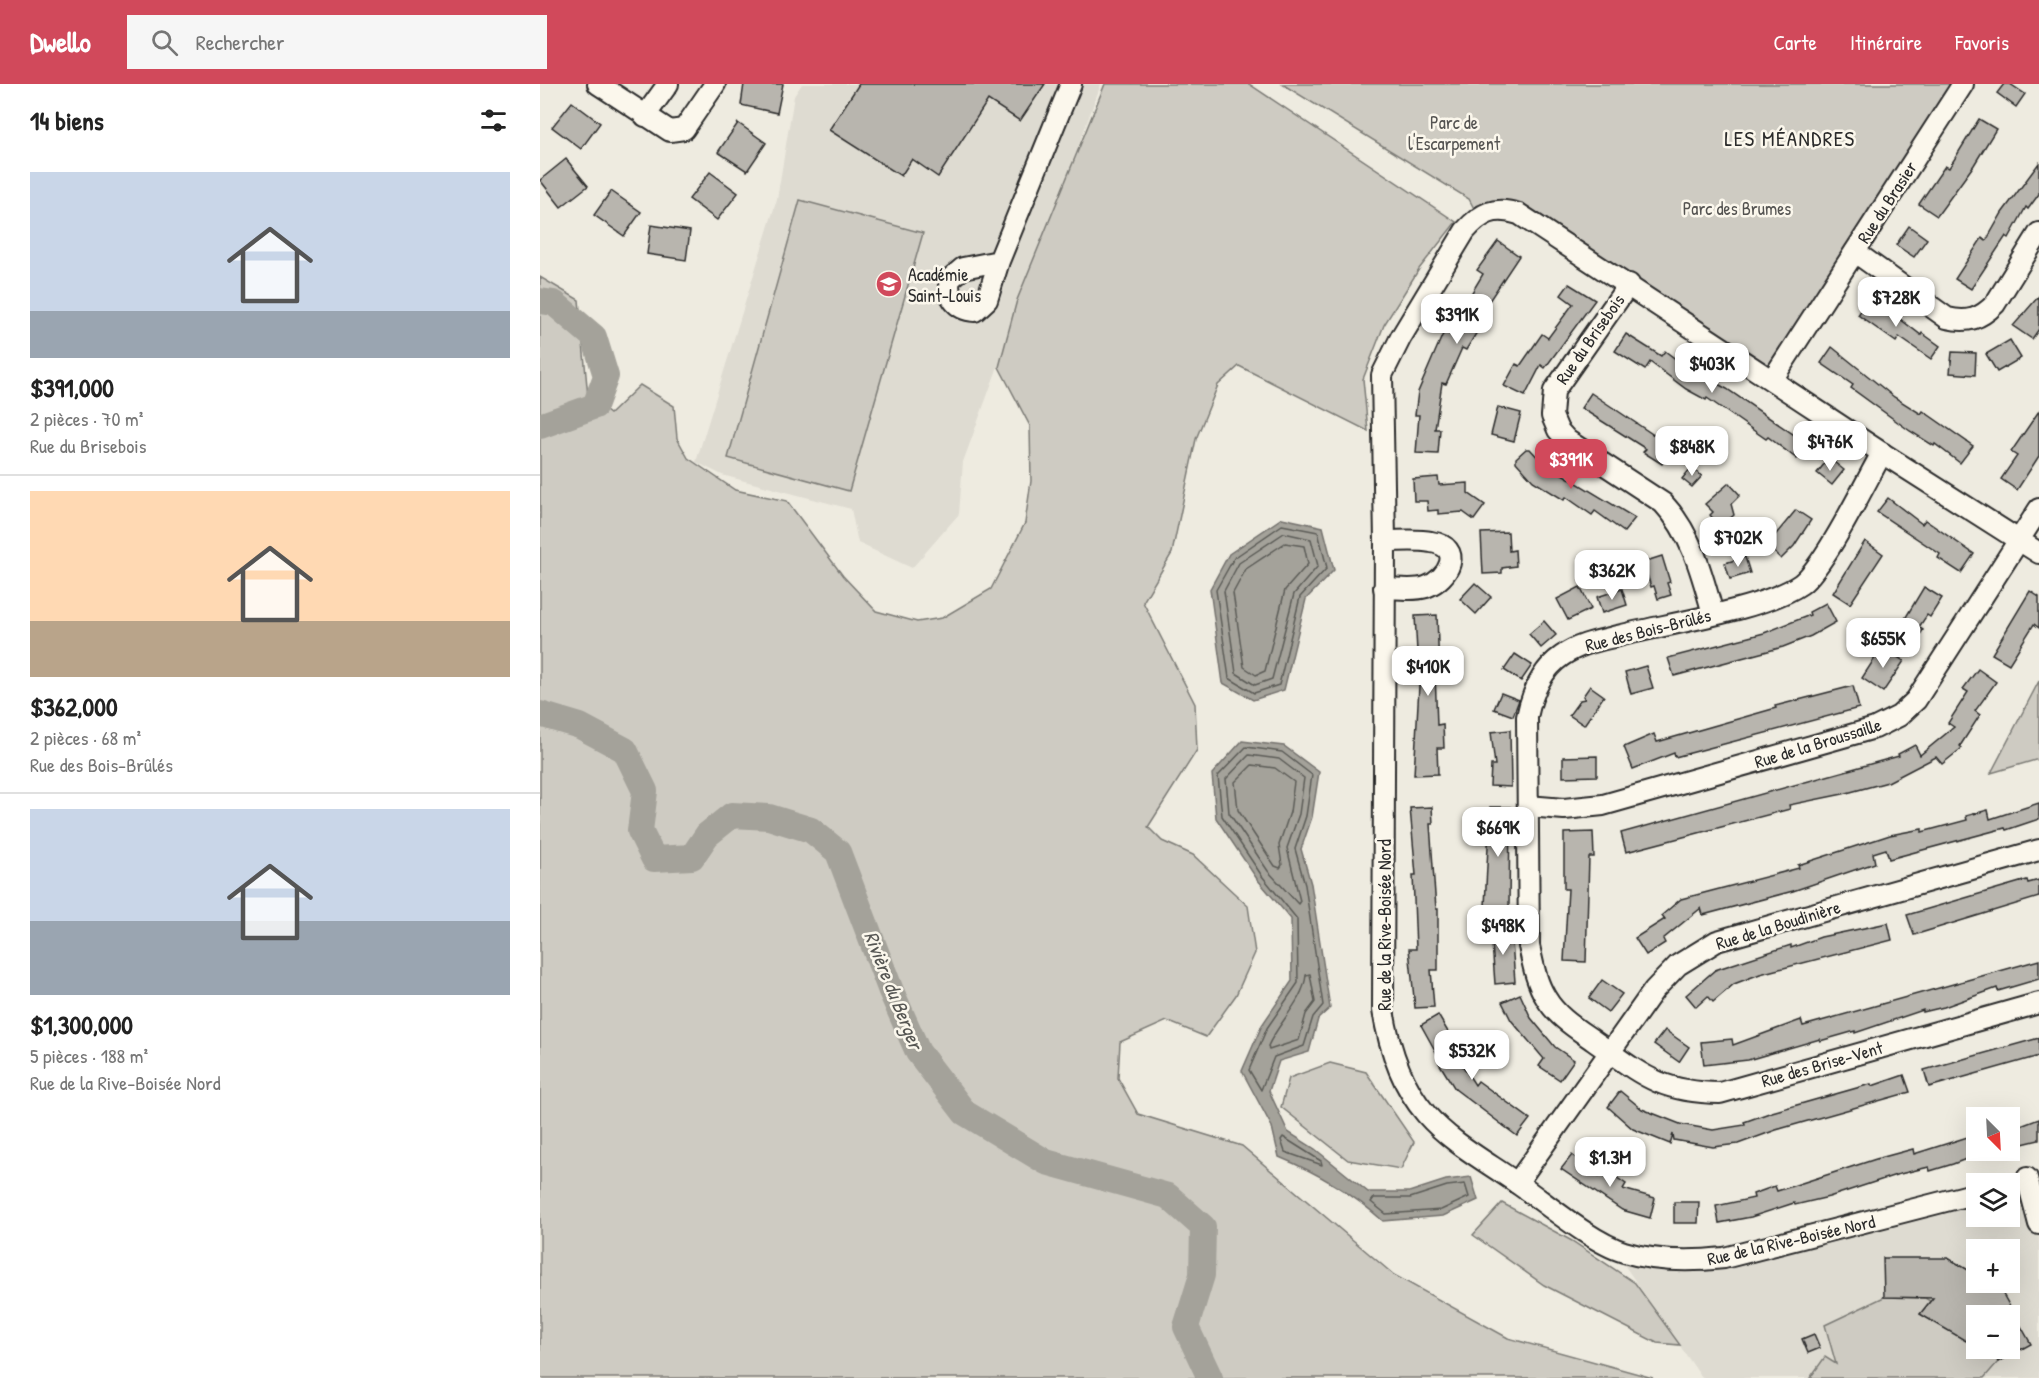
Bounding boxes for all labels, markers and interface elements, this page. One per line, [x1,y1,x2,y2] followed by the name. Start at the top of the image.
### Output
[127,15,547,69] search box
[30,23,91,61] text: Dwello
[148,26,181,59] icon: search
[196,27,285,57] text: Rechercher
[1774,28,1817,57] text: Carte
[1850,28,1922,57] text: Itinéraire
[1955,28,2009,57] text: Favoris
[30,103,104,138] text: 14 biens
[477,104,510,137] icon: filters
[1408,110,1501,156] park label: Parc de l'Escarpement
[1724,124,1856,153] district label: LES MÉANDRES
[1851,156,1923,248] street label: Rue du Brasier
[1683,196,1791,221] park label: Parc des Brumes
[216,211,324,319] icon: home
[908,262,981,308] place label: Académie Saint-Louis
[874,269,904,299] school or university icon: Académie Saint-Louis
[1854,277,1938,328] pin: $728K
[1872,283,1920,310] text: $728K
[1550,289,1630,389] street label: Rue du Brisebois
[1415,294,1499,345] pin: $391K
[1435,300,1479,327] text: $391K
[1670,343,1754,394] pin: $403K
[1689,349,1735,376] text: $403K
[30,370,114,405] text: $391,000
[30,405,143,432] text: 2 pièces · 70 m²
[1788,421,1872,472] pin: $476K
[1650,426,1734,477] pin: $848K
[1807,427,1853,454] text: $476K
[30,432,147,459] text: Rue du Brisebois
[1669,432,1715,459] text: $848K
[1529,439,1613,490] pin: $391K
[1549,445,1593,472] text: $391K
[1696,517,1780,568] pin: $702K
[1714,523,1762,550] text: $702K
[216,530,324,638] icon: home
[1570,550,1654,601] pin: $362K
[1589,556,1635,583] text: $362K
[1583,602,1714,658] street label: Rue des Bois-Brûlés
[1841,618,1925,669] pin: $655K
[1860,624,1906,651] text: $655K
[1386,646,1470,697] pin: $410K
[1406,652,1450,679] text: $410K
[30,689,118,724] text: $362,000
[1752,712,1884,774] street label: Rue de la Broussaille
[30,724,141,751] text: 2 pièces · 68 m²
[30,751,173,778] text: Rue des Bois-Brûlés
[1456,807,1540,858] pin: $669K
[1476,813,1520,840] text: $669K
[1372,839,1397,1011] street label: Rue de la Rive-Boisée Nord
[216,848,324,956] icon: home
[1713,894,1843,956] street label: Rue de la Boudinière
[1461,905,1545,956] pin: $498K
[1481,911,1525,938] text: $498K
[857,927,931,1056] water label: Rivière du Berger
[30,1007,133,1042] text: $1,300,000
[1430,1030,1514,1081] pin: $532K
[1758,1035,1886,1093] street label: Rue des Brise-Vent
[1448,1036,1496,1063] text: $532K
[30,1042,148,1069] text: 5 pièces · 188 m²
[30,1069,220,1096] text: Rue de la Rive-Boisée Nord
[1966,1107,2020,1161] north arrow
[1966,1107,2020,1359] map controls
[1568,1137,1652,1188] pin: $1.3M
[1589,1143,1631,1170] text: $1.3M
[1966,1173,2020,1227] button: layers
[1705,1209,1877,1271] street label: Rue de la Rive-Boisée Nord
[1966,1239,2020,1293] button: +
[1966,1305,2020,1359] button: −

